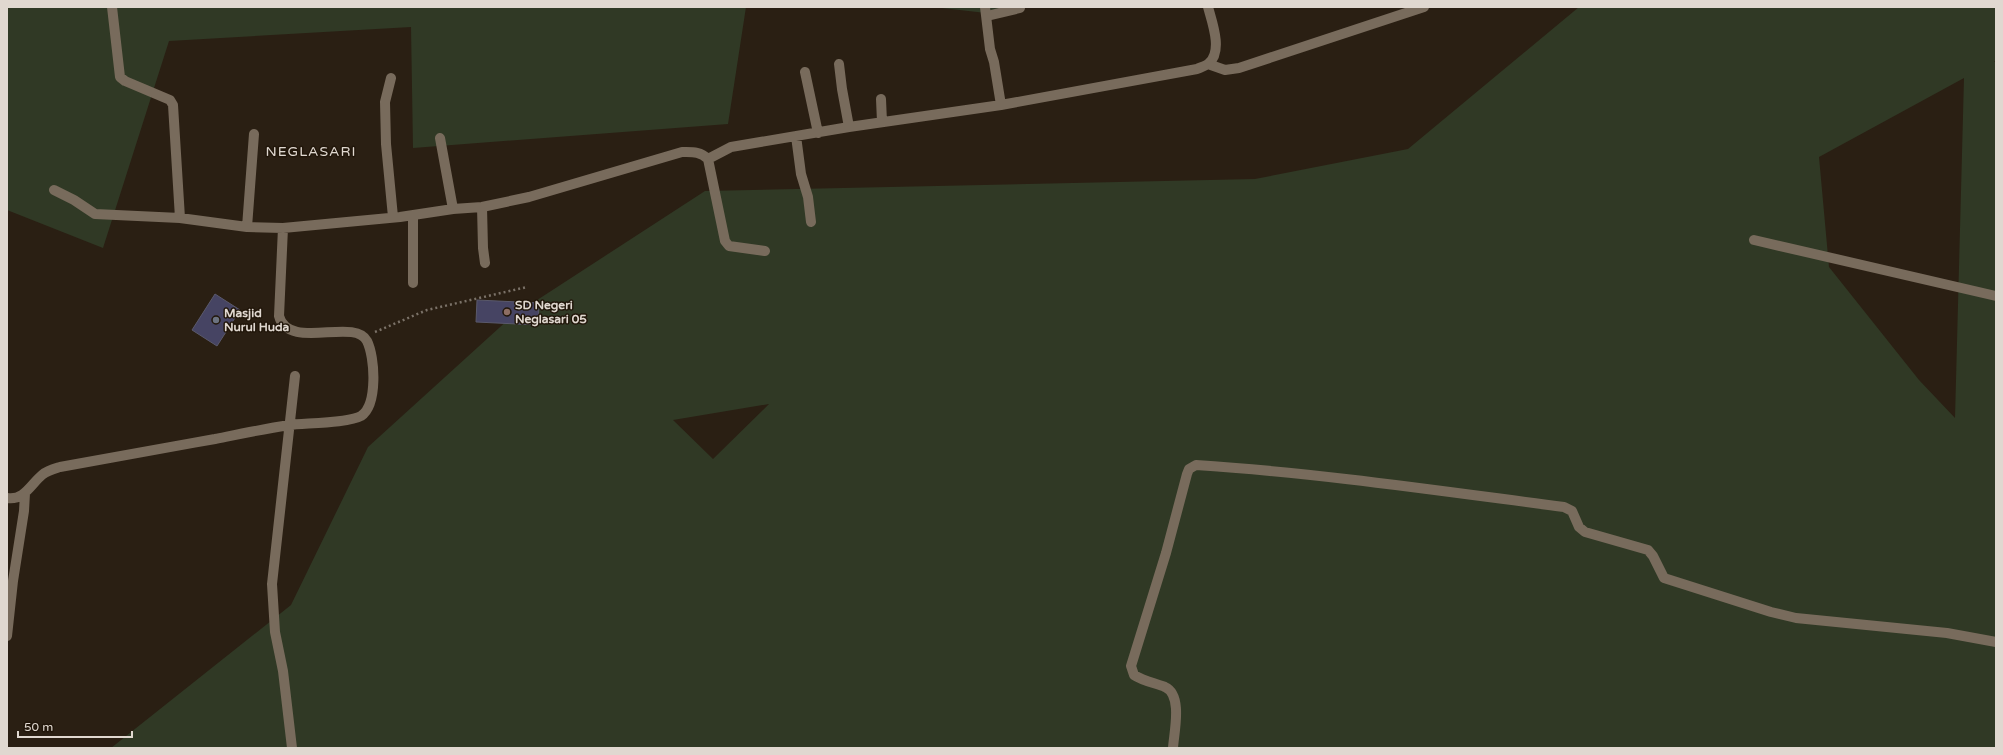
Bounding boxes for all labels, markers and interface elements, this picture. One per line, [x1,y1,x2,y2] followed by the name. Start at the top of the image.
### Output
[266,143,356,160] district label: NEGLASARI
[515,298,587,327] place label: SD Negeri Neglasari 05
[224,306,290,334] place label: Masjid Nurul Huda
[502,307,512,317] marker: SD Negeri Neglasari 05
[211,315,221,325] marker: Masjid Nurul Huda
[18,713,132,739] scale bar
[24,720,53,734] text: 50 m

